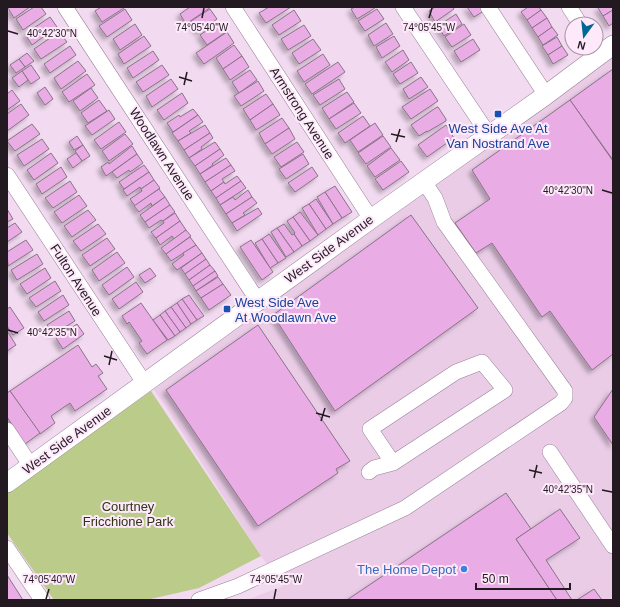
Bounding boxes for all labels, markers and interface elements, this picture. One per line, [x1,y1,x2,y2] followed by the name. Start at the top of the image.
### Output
[564,16,604,56] north arrow
[176,22,229,33] text: 74°05'40"W
[403,22,456,33] text: 74°05'45"W
[27,28,77,39] text: 40°42'30"N
[576,39,587,52] text: N
[267,64,337,162] street label: Armstrong Avenue
[127,105,197,203] street label: Woodlawn Avenue
[493,109,503,119] marker: West Side Ave At Van Nostrand Ave
[446,121,550,151] place label: West Side Ave At Van Nostrand Ave
[543,185,593,196] text: 40°42'30"N
[282,212,376,286] street label: West Side Avenue
[47,241,105,319] street label: Fulton Avenue
[235,295,336,325] place label: West Side Ave At Woodlawn Ave
[222,304,232,314] marker: West Side Ave At Woodlawn Ave
[27,327,77,338] text: 40°42'35"N
[20,403,114,477] street label: West Side Avenue
[543,484,593,495] text: 40°42'35"N
[83,499,174,529] park label: Courtney Fricchione Park
[357,562,456,577] place label: The Home Depot
[459,564,469,574] marker: The Home Depot
[476,565,570,591] scale bar
[482,572,509,586] text: 50 m
[23,574,76,585] text: 74°05'40"W
[250,574,303,585] text: 74°05'45"W

